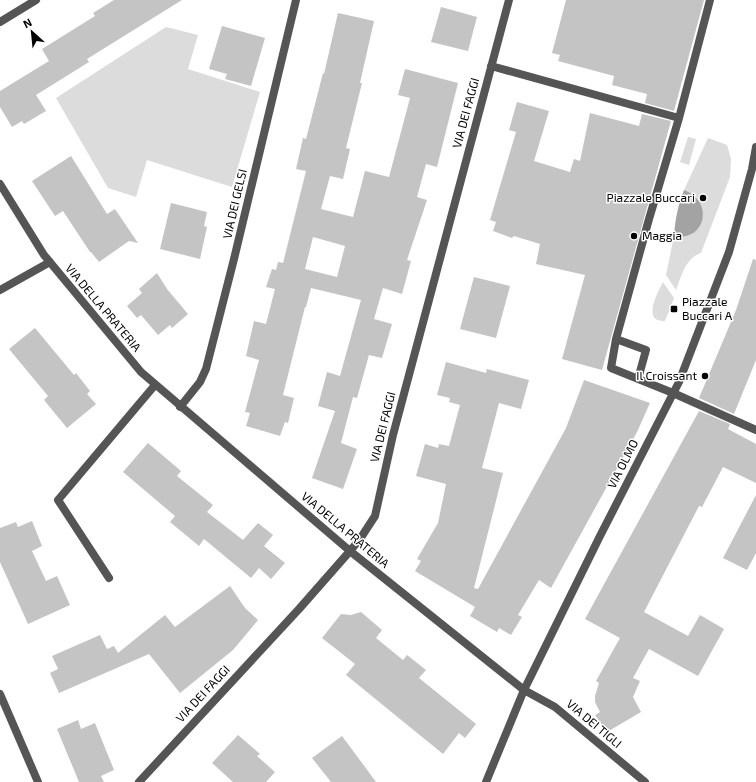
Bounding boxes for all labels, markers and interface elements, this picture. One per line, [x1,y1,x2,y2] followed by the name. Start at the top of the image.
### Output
[12,12,52,52] north arrow
[21,15,34,30] text: N
[449,76,481,149] street label: VIA DEI FAGGI
[219,168,249,240] street label: VIA DEI GELSI
[607,190,695,204] place label: Piazzale Buccari
[698,193,708,203] marker: Piazzale Buccari
[642,228,682,242] place label: Maggia
[629,231,639,241] marker: Maggia
[63,261,145,354] street label: VIA DELLA PRATERIA
[682,294,733,322] place label: Piazzale Buccari A
[669,304,679,314] marker: Piazzale Buccari A
[636,368,697,382] place label: Il Croissant
[700,371,710,381] marker: Il Croissant
[366,390,398,464] street label: VIA DEI FAGGI
[604,437,640,490] street label: VIA OLMO
[299,488,393,570] street label: VIA DELLA PRATERIA
[172,662,232,725] street label: VIA DEI FAGGI
[564,696,625,750] street label: VIA DEI TIGLI

